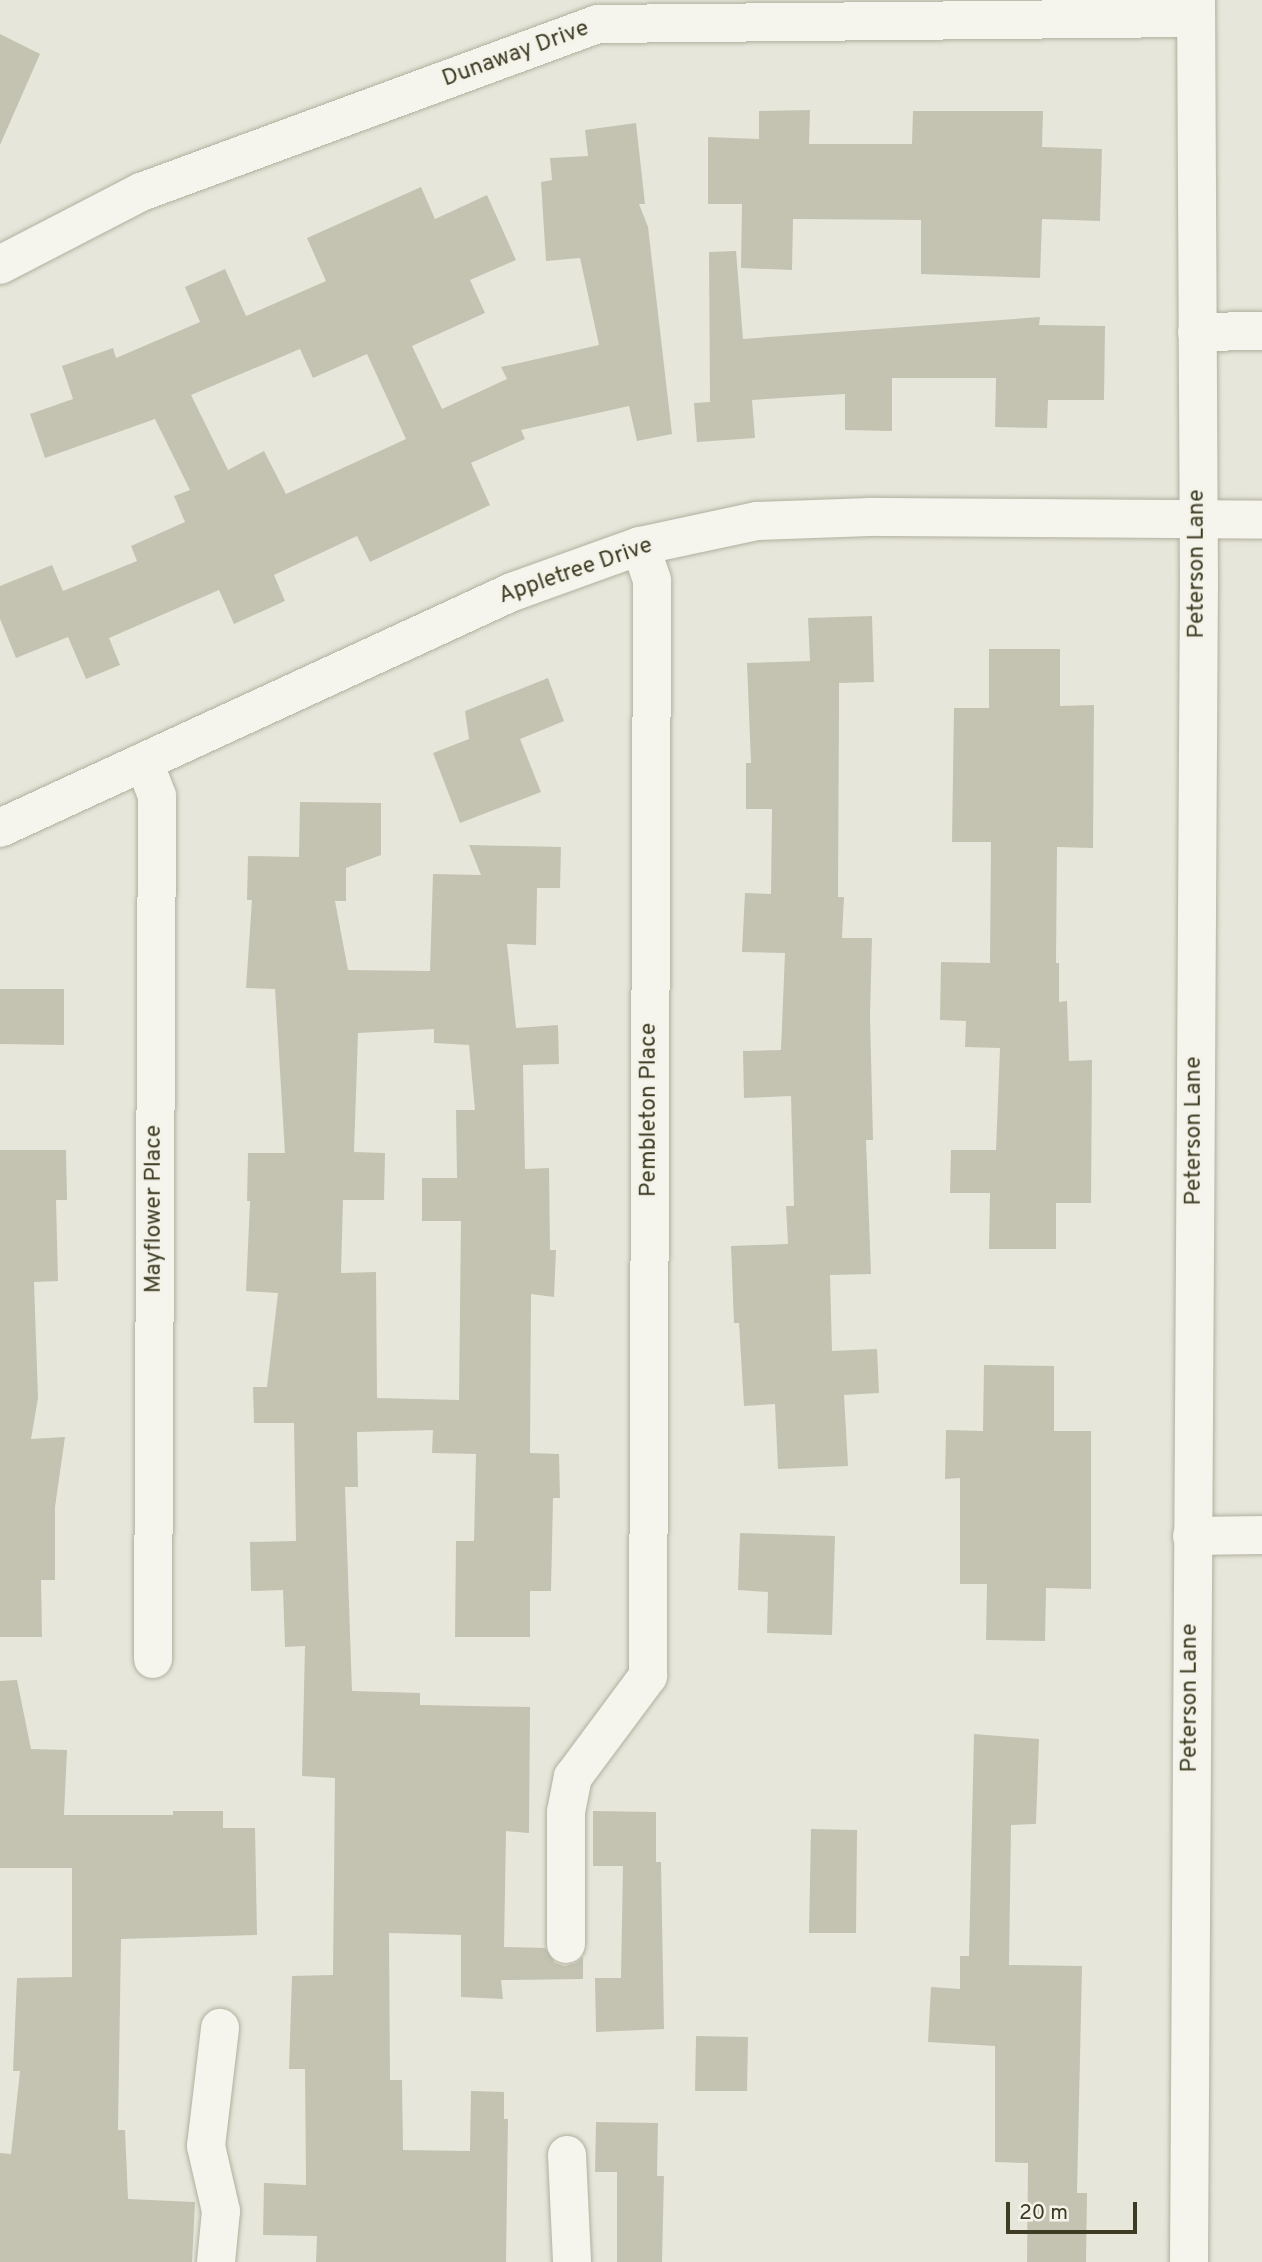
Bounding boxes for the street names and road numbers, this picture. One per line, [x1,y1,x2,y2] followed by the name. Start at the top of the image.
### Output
[439,16,593,94] street label: Dunaway Drive
[1184,489,1212,639] street label: Peterson Lane
[495,533,657,611] street label: Appletree Drive
[636,1023,664,1197] street label: Pembleton Place
[1181,1056,1209,1206] street label: Peterson Lane
[141,1125,169,1293] street label: Mayflower Place
[1177,1623,1205,1773] street label: Peterson Lane

